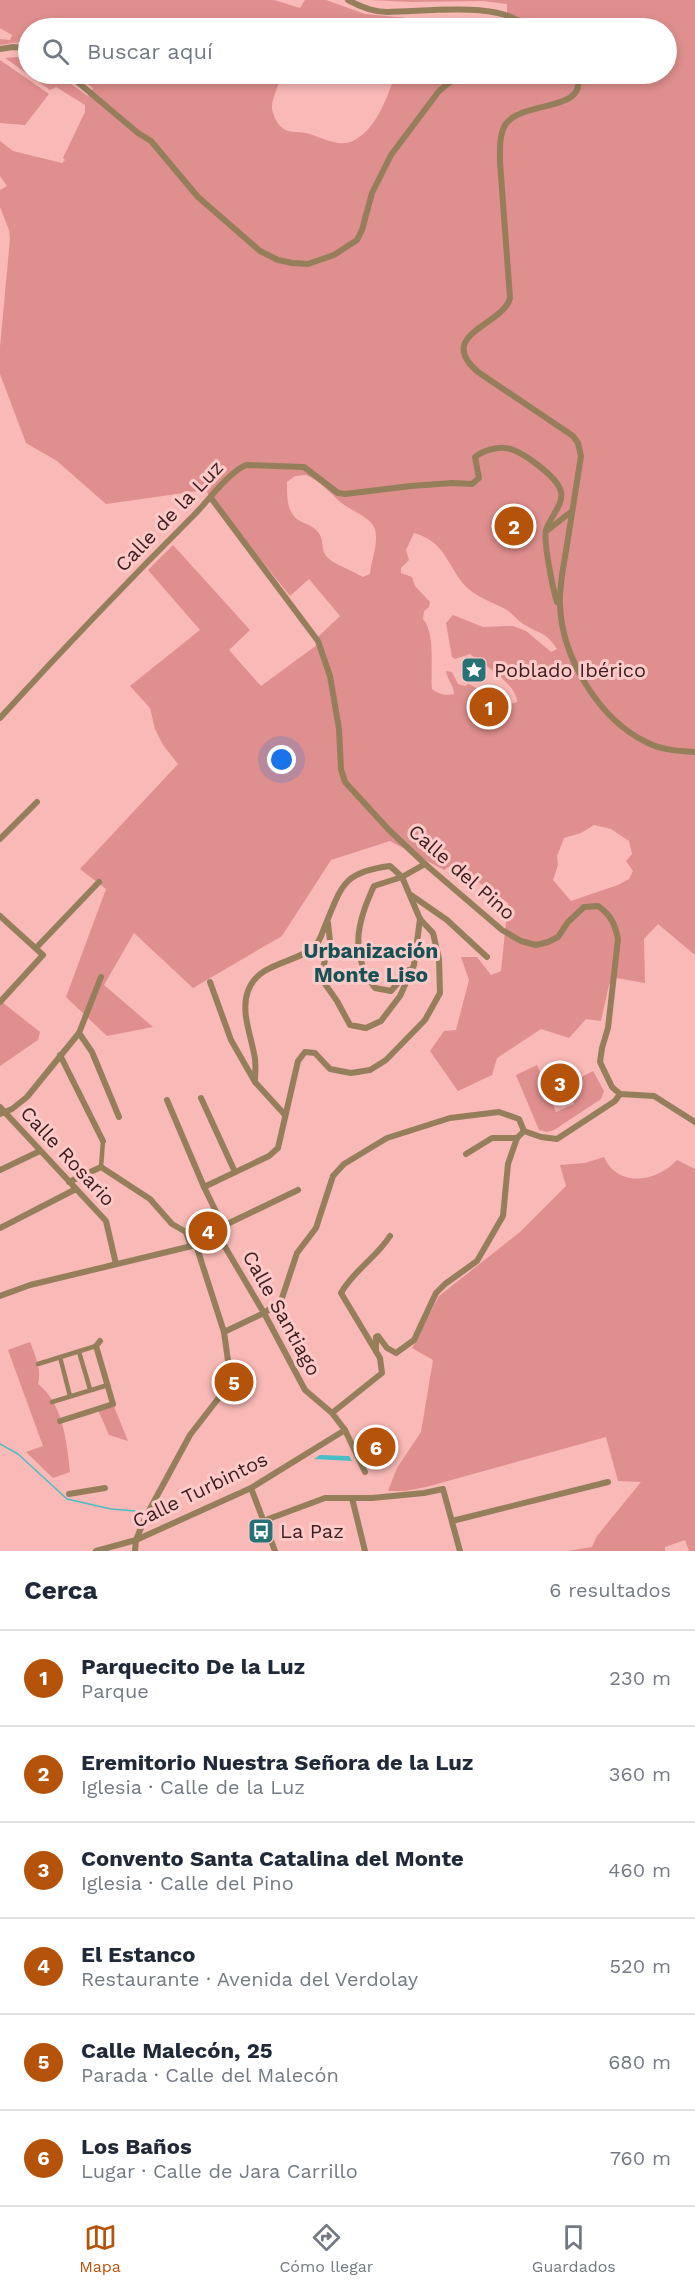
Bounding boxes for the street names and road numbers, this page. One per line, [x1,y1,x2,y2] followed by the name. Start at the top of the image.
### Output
[110,455,228,577] street label: Calle de la Luz
[404,819,520,925] street label: Calle del Pino
[16,1101,120,1211] street label: Calle Rosario
[238,1246,326,1380] street label: Calle Santiago
[128,1447,272,1533] street label: Calle Turbintos

